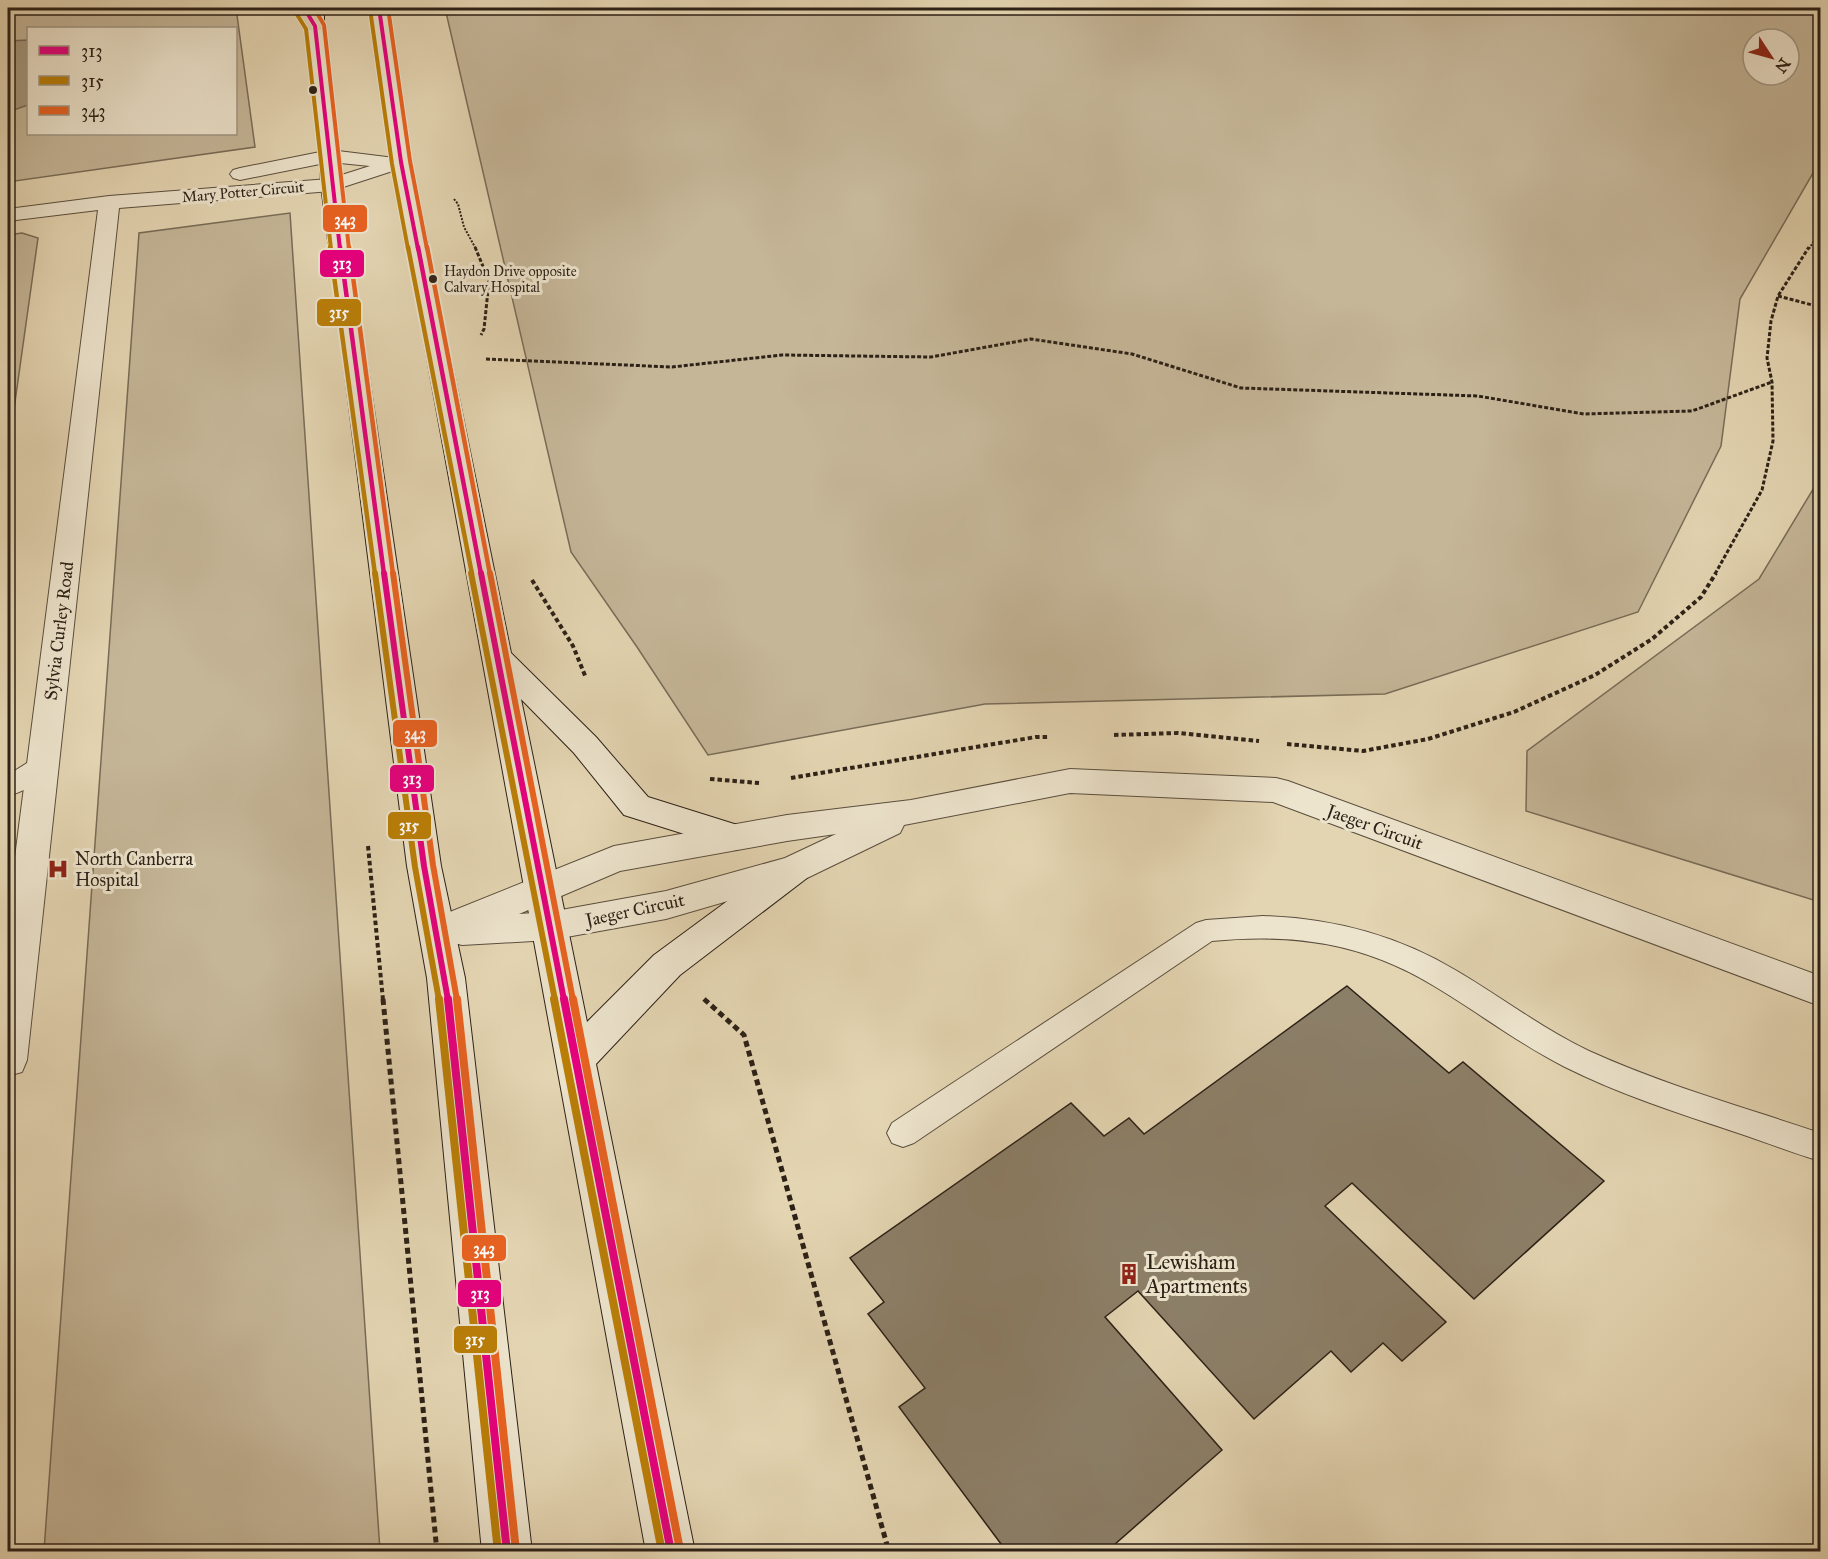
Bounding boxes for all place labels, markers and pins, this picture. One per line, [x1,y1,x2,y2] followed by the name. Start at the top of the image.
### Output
[307,84,319,96] unlabelled marker
[444,263,577,296] place label: Haydon Drive opposite Calvary Hospital
[427,273,439,285] marker: Haydon Drive opposite Calvary Hospital
[75,848,193,891] place label: North Canberra Hospital
[46,857,70,881] hospital icon: North Canberra Hospital
[1145,1249,1248,1299] place label: Lewisham Apartments
[1117,1262,1141,1286] building icon: Lewisham Apartments

